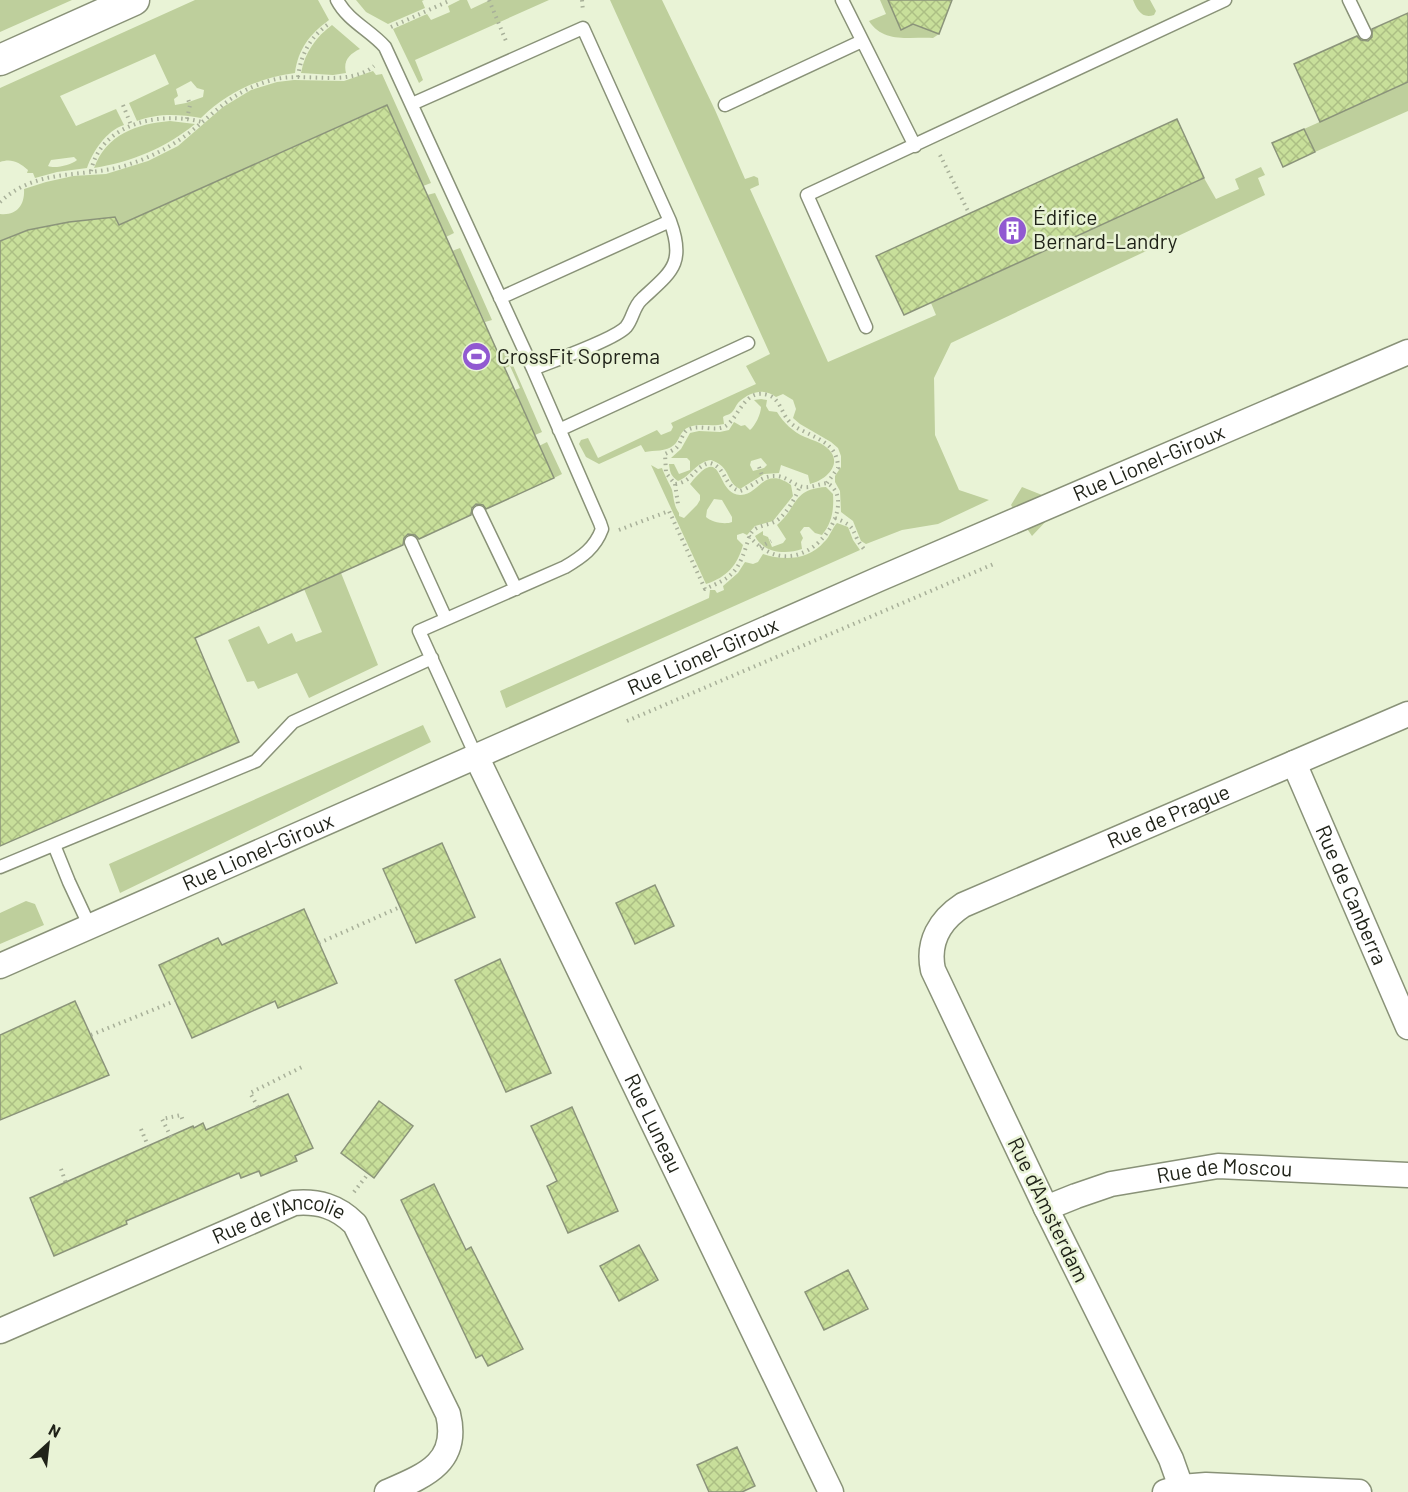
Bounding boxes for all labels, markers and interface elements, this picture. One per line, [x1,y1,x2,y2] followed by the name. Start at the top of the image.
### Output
[1033,204,1178,253] place label: Édifice Bernard-Landry
[996,214,1028,246] building icon: Édifice Bernard-Landry
[460,341,492,373] sports icon: CrossFit Soprema
[497,343,660,368] place label: CrossFit Soprema
[1069,418,1228,505] street label: Rue Lionel-Giroux
[623,611,782,699] street label: Rue Lionel-Giroux
[1103,778,1233,853] street label: Rue de Prague
[178,807,337,895] street label: Rue Lionel-Giroux
[1311,821,1394,968] street label: Rue de Canberra
[620,1069,689,1176] street label: Rue Luneau
[1003,1133,1095,1286] street label: Rue d'Amsterdam
[1154,1152,1293,1187] street label: Rue de Moscou
[208,1188,351,1248] street label: Rue de l'Ancolie
[18,1414,78,1474] north arrow
[46,1419,64,1441] text: N

